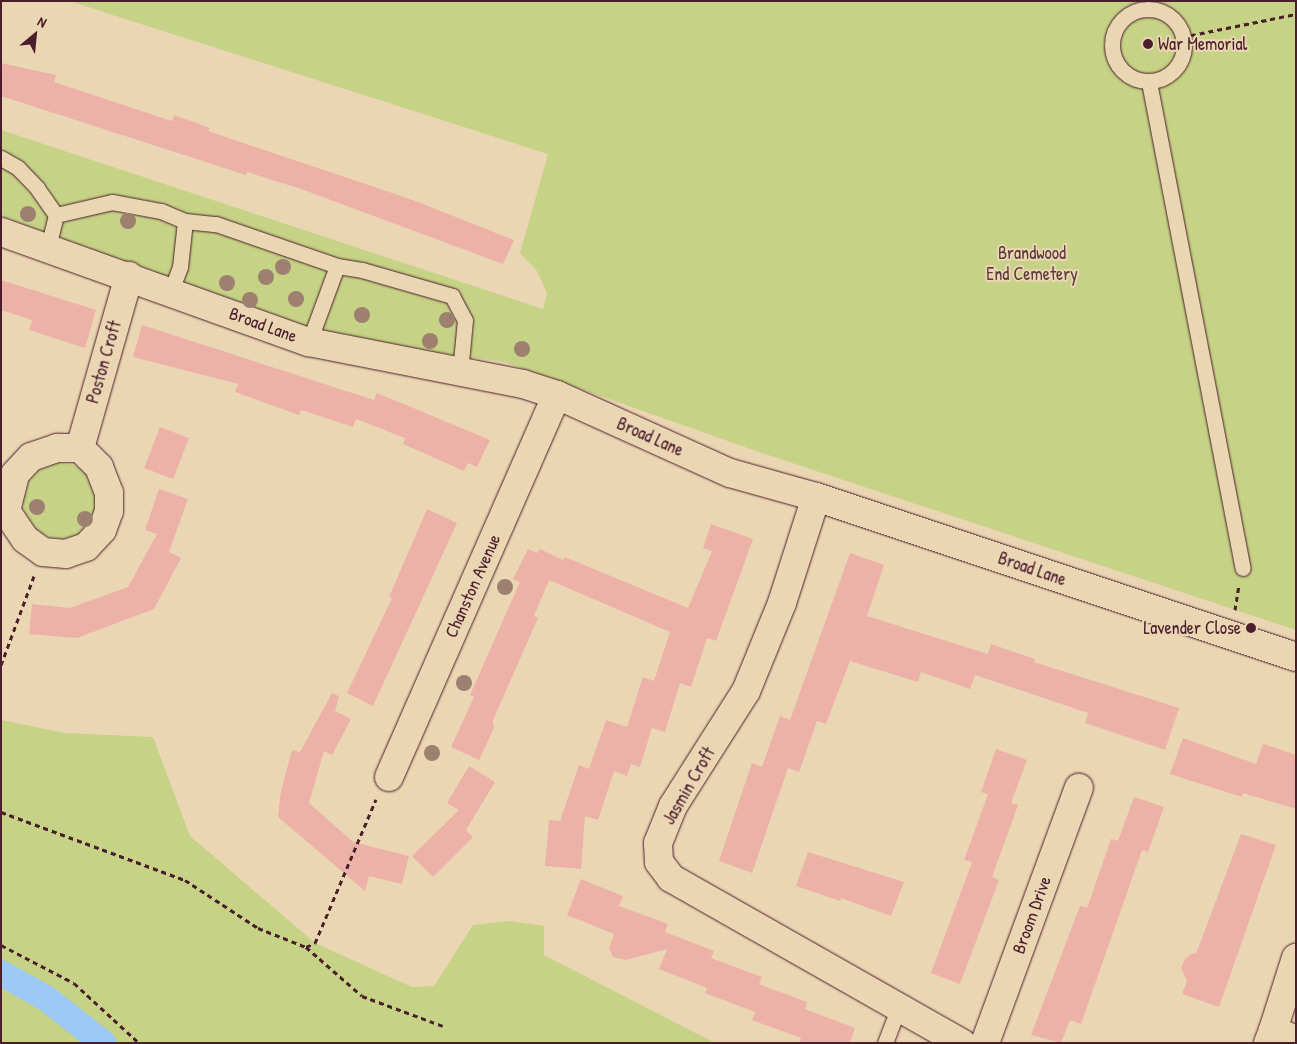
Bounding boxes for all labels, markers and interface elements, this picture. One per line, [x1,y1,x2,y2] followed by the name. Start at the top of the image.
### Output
[10,10,60,60] north arrow
[35,11,50,31] text: N
[1158,33,1247,55] place label: War Memorial
[1142,38,1154,50] marker: War Memorial
[986,243,1078,286] park label: Brandwood End Cemetery
[226,303,300,347] street label: Broad Lane
[82,318,126,406] street label: Poston Croft
[613,413,687,461] street label: Broad Lane
[441,531,505,641] street label: Chanston Avenue
[995,547,1069,591] street label: Broad Lane
[1143,617,1241,639] place label: Lavender Close
[1245,622,1257,634] marker: Lavender Close
[658,743,720,829] street label: Jasmin Croft
[1008,873,1056,957] street label: Broom Drive

